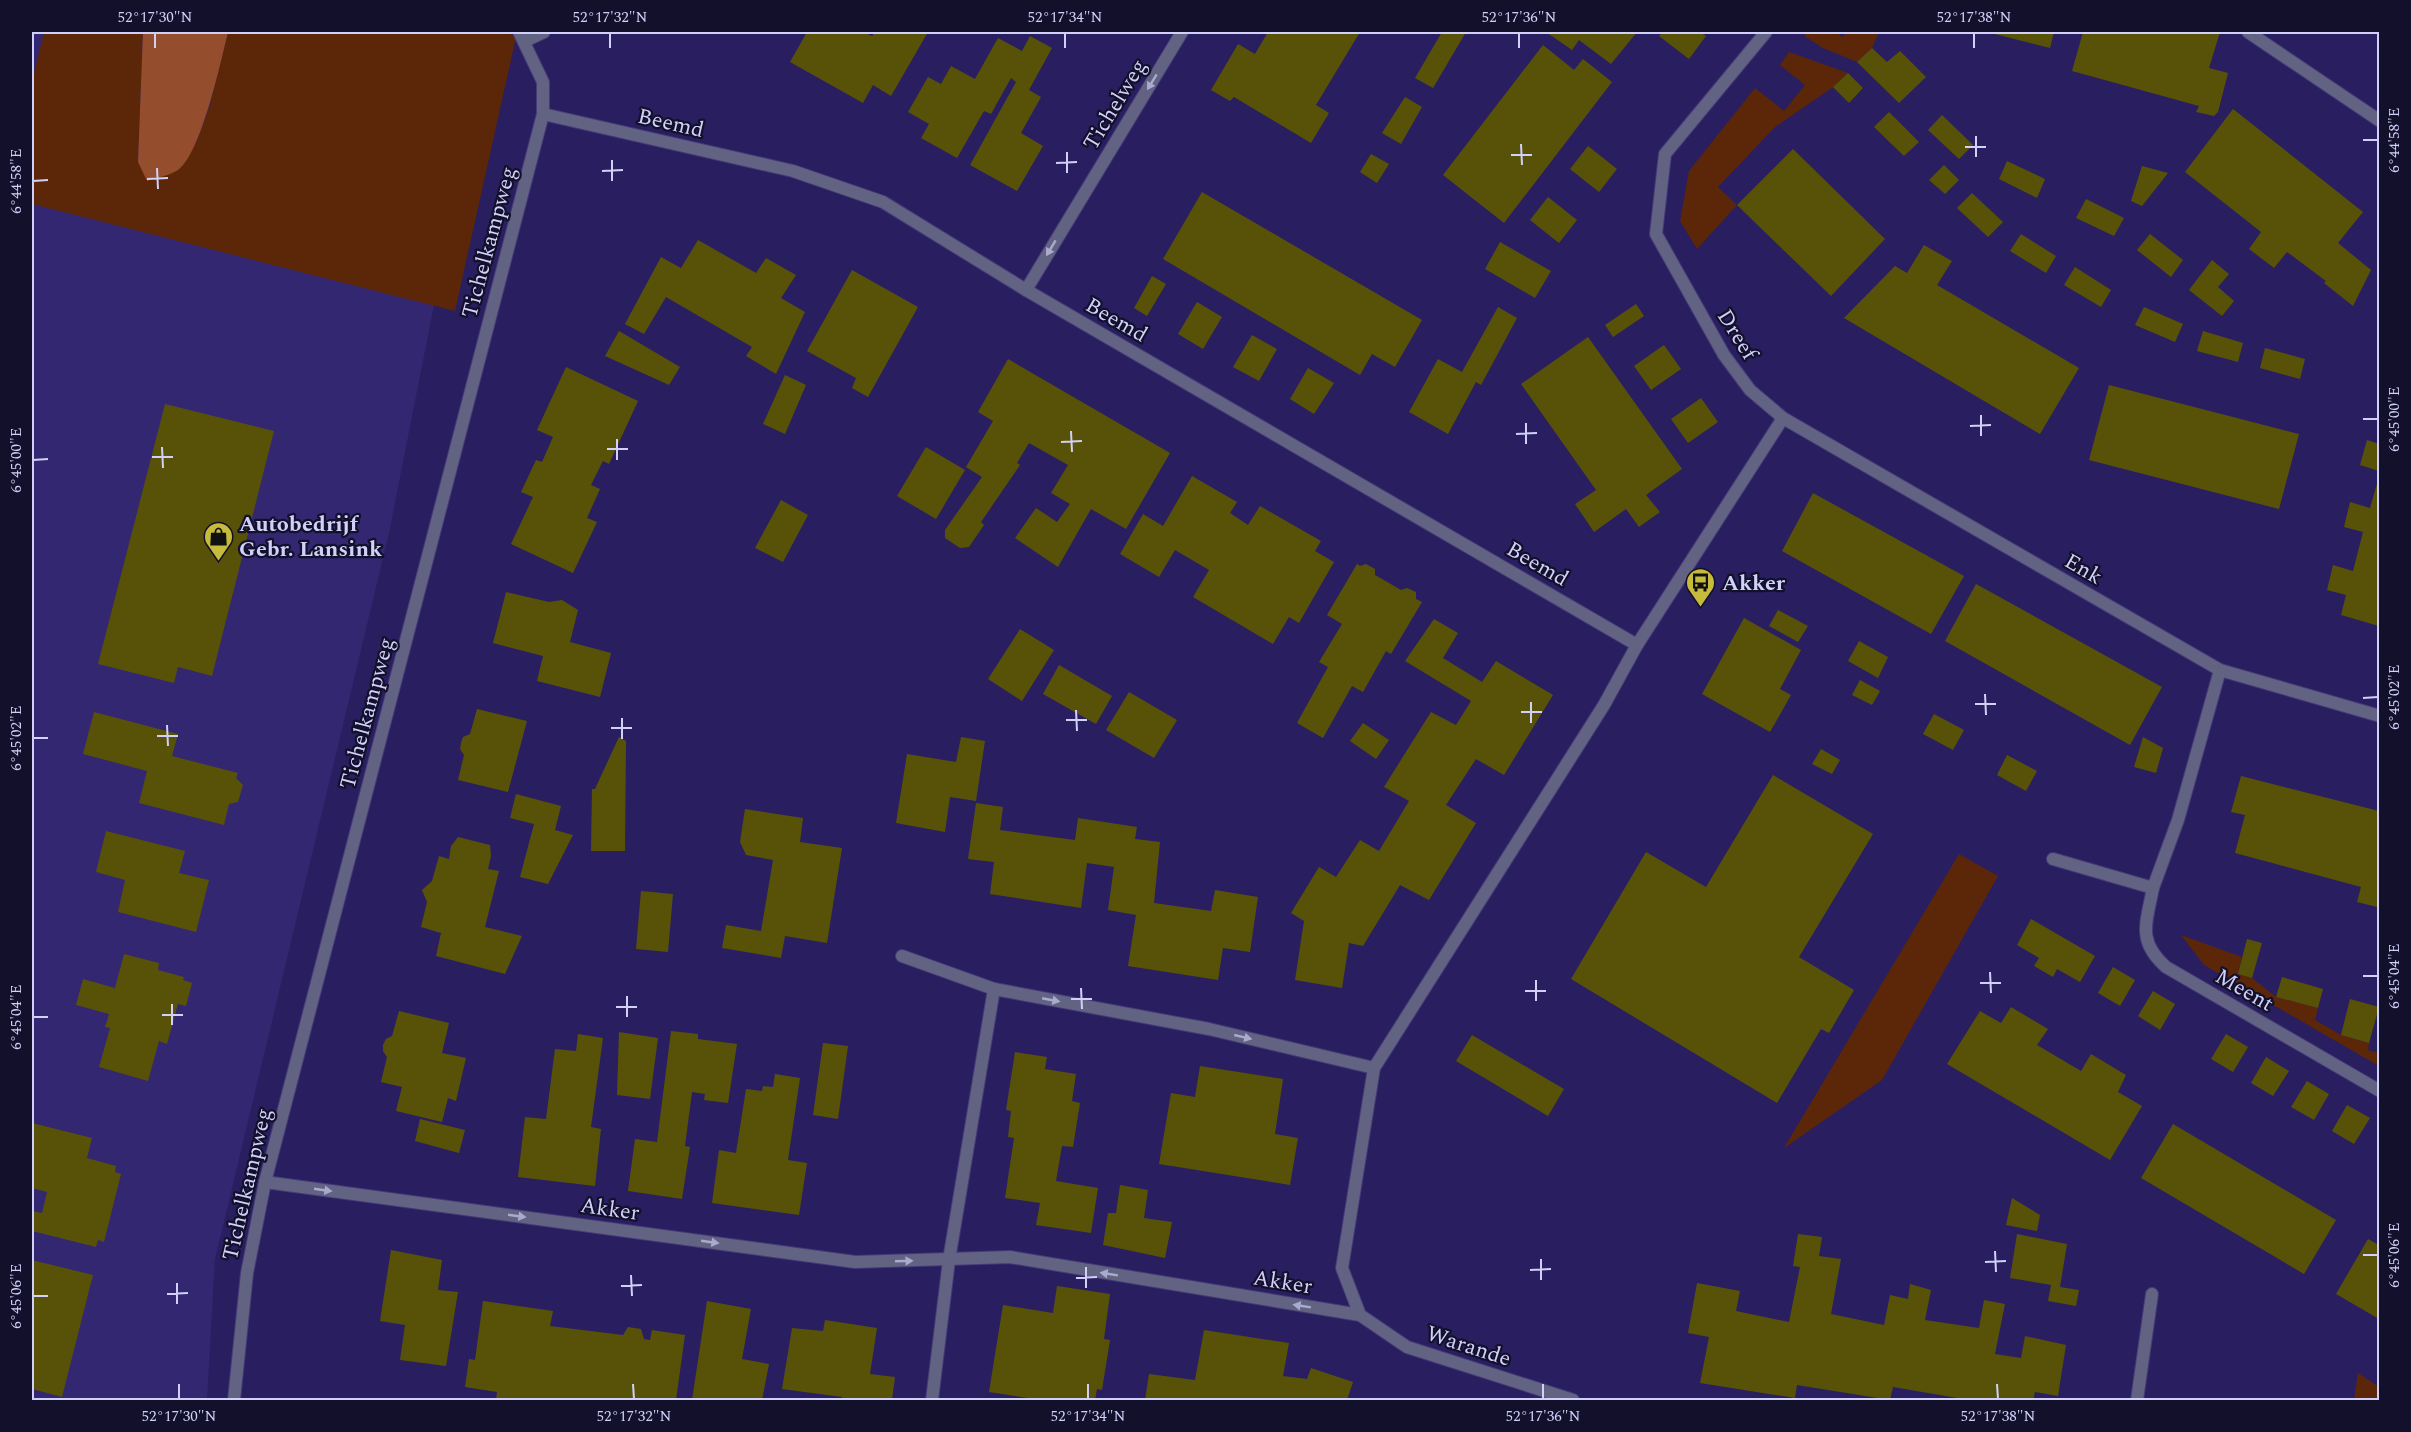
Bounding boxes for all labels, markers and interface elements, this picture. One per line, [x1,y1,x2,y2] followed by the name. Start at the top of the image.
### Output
[118,6,193,29] text: 52°17'30"N
[573,6,648,29] text: 52°17'32"N
[1028,6,1103,29] text: 52°17'34"N
[1482,6,1557,29] text: 52°17'36"N
[1937,6,2012,29] text: 52°17'38"N
[1075,53,1156,157] street label: Tichelweg
[1147,74,1157,91] one-way arrow
[634,100,707,147] street label: Beemd
[2383,107,2406,173] text: 6°44'58"E
[5,148,28,214] text: 6°44'58"E
[453,163,526,322] street label: Tichelkampweg
[1046,240,1056,257] one-way arrow
[1079,289,1154,351] street label: Beemd
[1708,303,1766,368] street label: Dreef
[2383,386,2406,452] text: 6°45'00"E
[5,427,28,493] text: 6°45'00"E
[239,508,383,566] place label: Autobedrijf Gebr. Lansink
[202,520,234,562] shop icon: Autobedrijf Gebr. Lansink
[1500,533,1575,595] street label: Beemd
[2058,545,2109,593] street label: Enk
[1685,566,1717,608] bus stop icon: Akker
[1722,567,1786,600] place label: Akker
[331,634,404,793] street label: Tichelkampweg
[2383,664,2406,730] text: 6°45'02"E
[5,705,28,771] text: 6°45'02"E
[2383,943,2406,1009] text: 6°45'04"E
[2209,960,2280,1020] street label: Meent
[5,984,28,1050] text: 6°45'04"E
[1042,995,1061,1004] one-way arrow
[1233,1033,1252,1042] one-way arrow
[214,1105,281,1264] street label: Tichelkampweg
[314,1185,333,1195] one-way arrow
[578,1189,642,1230] street label: Akker
[507,1212,526,1221] one-way arrow
[2383,1222,2406,1288] text: 6°45'06"E
[700,1238,719,1247] one-way arrow
[894,1256,913,1266] one-way arrow
[1251,1262,1315,1303] street label: Akker
[5,1263,28,1329] text: 6°45'06"E
[1100,1269,1119,1278] one-way arrow
[1292,1301,1311,1310] one-way arrow
[1422,1317,1515,1376] street label: Warande
[142,1405,217,1428] text: 52°17'30"N
[597,1405,672,1428] text: 52°17'32"N
[1051,1405,1126,1428] text: 52°17'34"N
[1506,1405,1581,1428] text: 52°17'36"N
[1961,1405,2036,1428] text: 52°17'38"N

